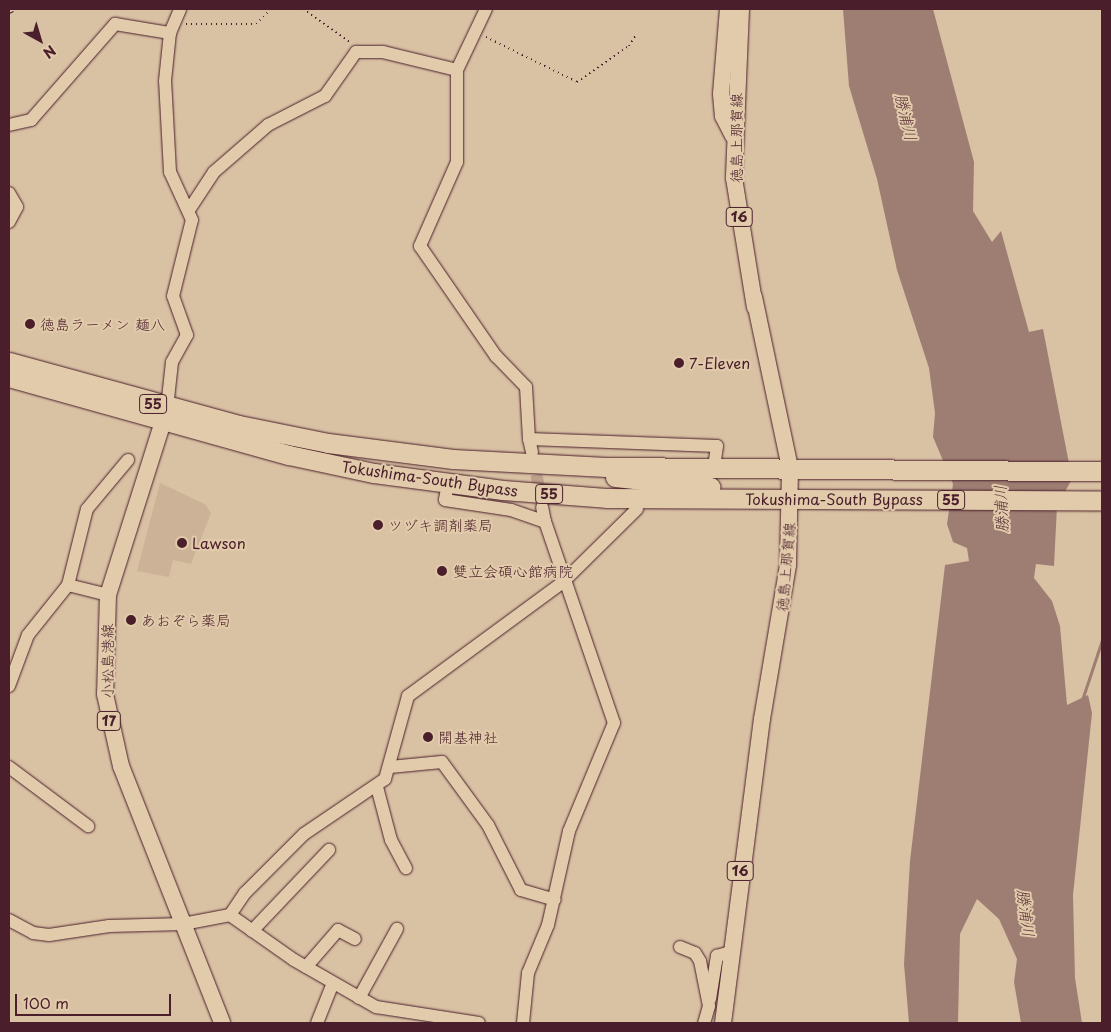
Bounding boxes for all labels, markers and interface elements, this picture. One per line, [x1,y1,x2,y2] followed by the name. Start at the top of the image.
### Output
[15,15,65,65] north arrow
[39,40,61,64] text: N
[892,91,922,143] water label: 勝浦川
[727,93,745,183] street label: 徳島上那賀線
[725,206,753,228] road number: 16
[40,315,165,333] place label: 徳島ラーメン 麺八
[24,318,36,330] marker: 徳島ラーメン 麺八
[689,354,750,372] place label: 7-Eleven
[673,357,685,369] marker: 7-Eleven
[138,392,168,416] road number: 55
[340,457,520,499] street label: Tokushima-South Bypass
[534,482,564,506] road number: 55
[989,485,1011,533] water label: 勝浦川
[936,488,966,512] road number: 55
[745,490,923,508] street label: Tokushima-South Bypass
[388,516,493,534] place label: ツヅキ調剤薬局
[372,519,384,531] marker: ツヅキ調剤薬局
[772,521,798,613] street label: 徳島上那賀線
[192,534,246,552] place label: Lawson
[176,537,188,549] marker: Lawson
[453,562,573,580] place label: 雙立会碩心館病院
[435,564,449,578] marker: 雙立会碩心館病院
[141,611,231,629] place label: あおぞら薬局
[125,614,137,626] marker: あおぞら薬局
[98,624,116,698] street label: 小松島港線
[96,709,122,732] road number: 17
[438,728,498,746] place label: 開基神社
[422,731,434,743] marker: 開基神社
[726,859,754,882] road number: 16
[1015,888,1039,938] water label: 勝浦川
[18,984,174,1016] scale bar
[23,991,69,1014] text: 100 m

